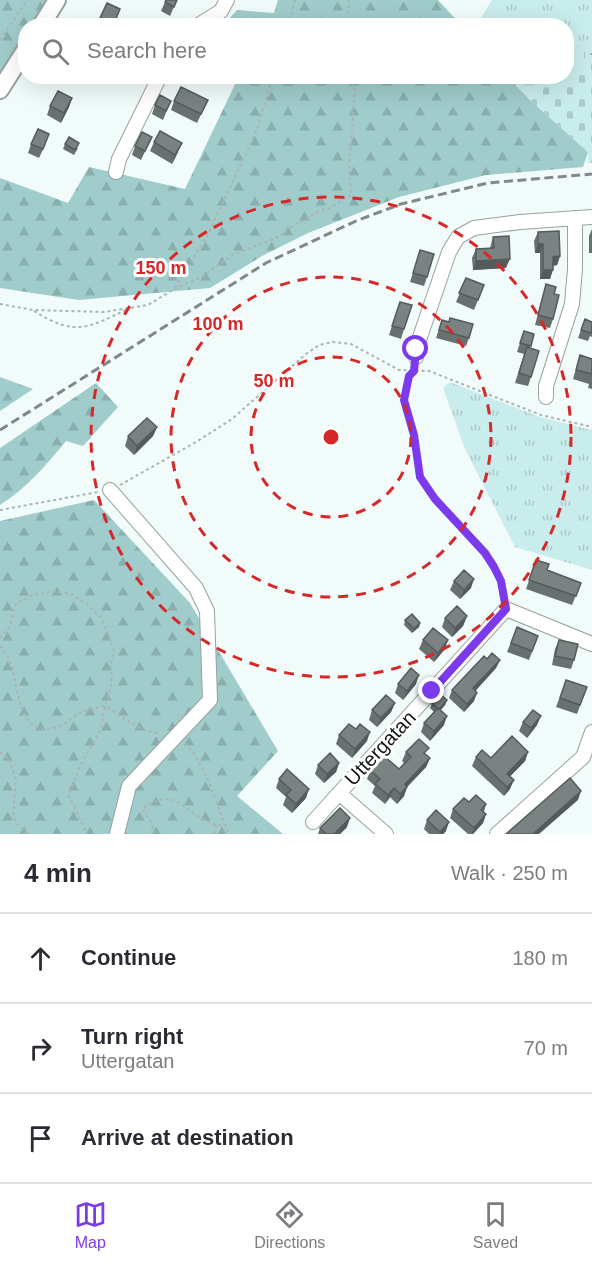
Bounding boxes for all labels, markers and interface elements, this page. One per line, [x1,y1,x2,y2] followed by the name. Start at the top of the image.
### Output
[18,18,574,84] search box
[39,35,72,68] icon: search
[87,38,207,63] text: Search here
[135,258,187,278] text: 150 m
[192,314,244,334] text: 100 m
[402,335,428,361] route start
[253,371,295,391] text: 50 m
[321,427,341,447] centre of rings
[418,677,444,703] route end
[340,706,420,790] street label: Uttergatan
[24,858,92,888] text: 4 min
[451,862,568,884] text: Walk · 250 m
[24,942,57,975] icon: ahead
[81,945,176,970] text: Continue
[512,947,568,969] text: 180 m
[81,1024,183,1049] text: Turn right
[24,1032,57,1065] icon: right
[524,1037,568,1059] text: 70 m
[81,1050,174,1072] text: Uttergatan
[24,1122,57,1155] icon: arrive
[81,1125,294,1150] text: Arrive at destination
[74,1198,107,1252] tab: Map
[254,1198,325,1252] tab: Directions
[473,1198,518,1252] tab: Saved

